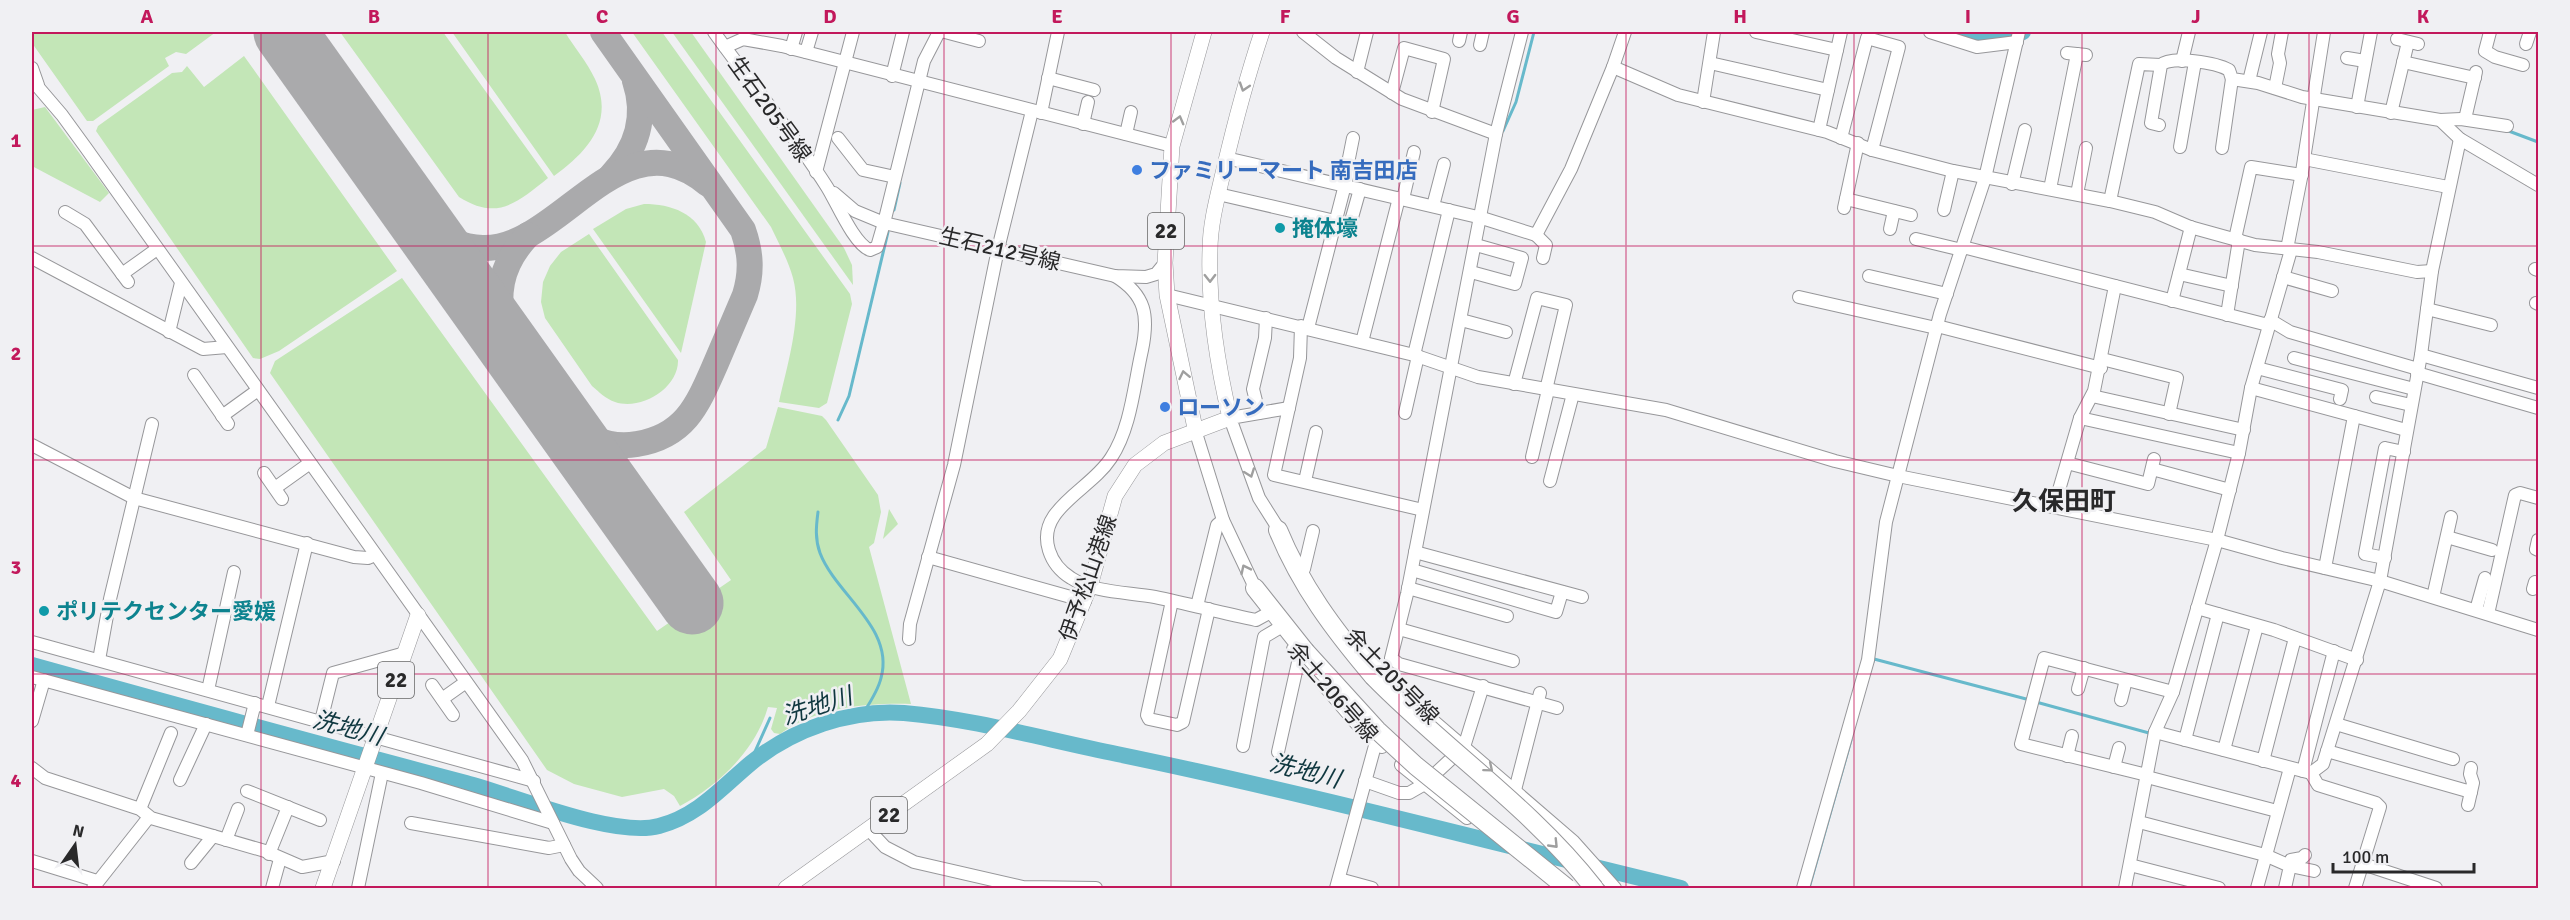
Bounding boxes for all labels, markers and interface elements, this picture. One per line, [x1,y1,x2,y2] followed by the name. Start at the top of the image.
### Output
[141,4,154,29] text: A
[368,4,380,29] text: B
[596,4,608,29] text: C
[823,4,837,29] text: D
[1051,4,1063,29] text: E
[1280,4,1291,29] text: F
[1506,4,1520,29] text: G
[1733,4,1747,29] text: H
[1965,4,1971,29] text: I
[2191,4,2201,29] text: J
[2417,4,2430,29] text: K
[723,51,817,167] street label: 生石205号線
[1239,81,1251,92] one-way arrow
[1171,116,1184,126] one-way arrow
[11,128,22,153] text: 1
[1149,157,1418,184] place label: ファミリーマート 南吉田店
[1130,163,1144,177] marker: ファミリーマート 南吉田店
[1148,213,1184,249] road number: 22
[1292,215,1358,242] place label: 掩体壕
[1273,221,1287,235] marker: 掩体壕
[937,222,1063,276] street label: 生石212号線
[1204,274,1216,283] one-way arrow
[11,341,21,366] text: 2
[1179,371,1192,381] one-way arrow
[1177,394,1265,421] place label: ローソン
[1158,400,1172,414] marker: ローソン
[1243,467,1255,478] one-way arrow
[2012,486,2116,518] district label: 久保田町
[1054,511,1122,645] street label: 伊予松山港線
[11,555,21,580] text: 3
[1240,564,1252,575] one-way arrow
[56,598,276,625] place label: ポリテクセンター愛媛
[37,604,51,618] marker: ポリテクセンター愛媛
[1339,622,1445,730] street label: 余土205号線
[1282,636,1384,748] street label: 余土206号線
[378,662,414,698] road number: 22
[778,680,859,731] water label: 洗地川
[309,704,390,753] water label: 洗地川
[1266,748,1346,795] water label: 洗地川
[1482,761,1493,772] one-way arrow
[11,768,22,793] text: 4
[871,797,907,833] road number: 22
[45,815,105,875] north arrow
[71,820,86,842] text: N
[2333,836,2474,874] scale bar
[1547,838,1558,848] one-way arrow
[2342,846,2389,868] text: 100 m

